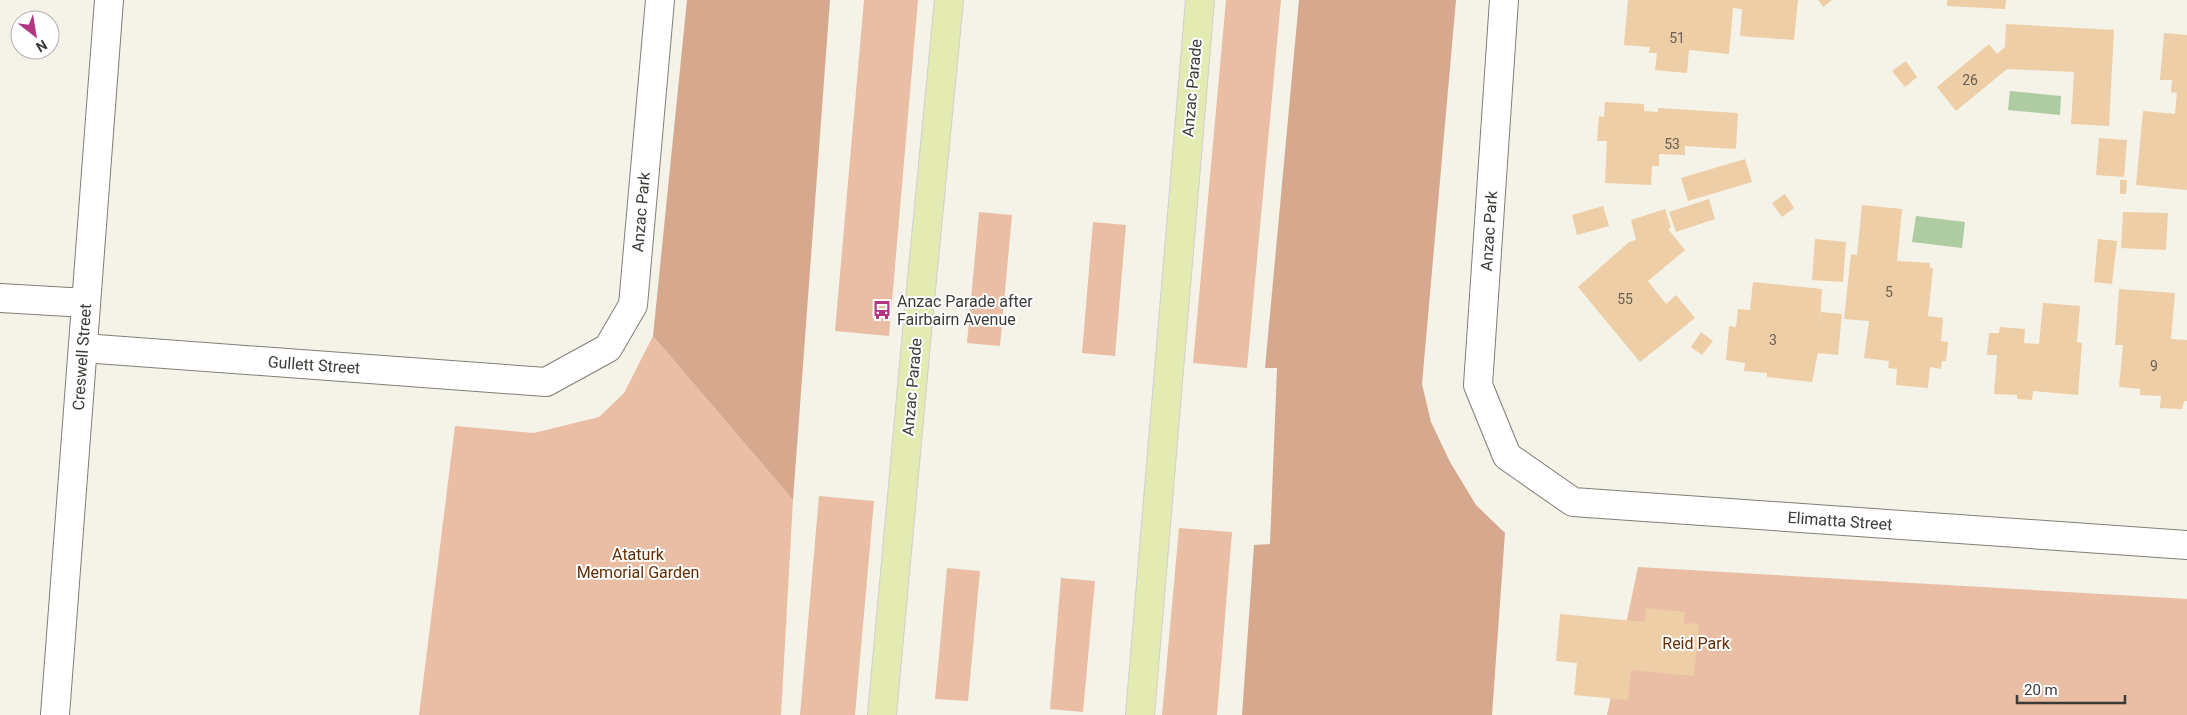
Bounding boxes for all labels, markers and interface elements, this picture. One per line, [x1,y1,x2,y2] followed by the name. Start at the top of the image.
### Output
[10,10,60,60] north arrow
[1669,30,1685,46] house number: 51
[33,37,50,56] text: N
[1178,38,1206,138] street label: Anzac Parade
[1962,72,1978,88] house number: 26
[1664,136,1680,152] house number: 53
[628,170,654,253] street label: Anzac Park
[1477,189,1501,272] street label: Anzac Park
[1885,284,1893,300] house number: 5
[1617,291,1633,307] house number: 55
[897,292,1033,329] place label: Anzac Parade after Fairbairn Avenue
[871,299,893,321] bus stop icon: Anzac Parade after Fairbairn Avenue
[69,303,95,411] street label: Creswell Street
[1769,332,1777,348] house number: 3
[898,337,926,437] street label: Anzac Parade
[267,352,361,378] street label: Gullett Street
[2150,358,2158,374] house number: 9
[1787,508,1893,534] street label: Elimatta Street
[577,545,699,582] park label: Ataturk Memorial Garden
[1662,634,1731,653] park label: Reid Park
[2017,672,2124,704] scale bar
[2024,681,2058,699] text: 20 m

